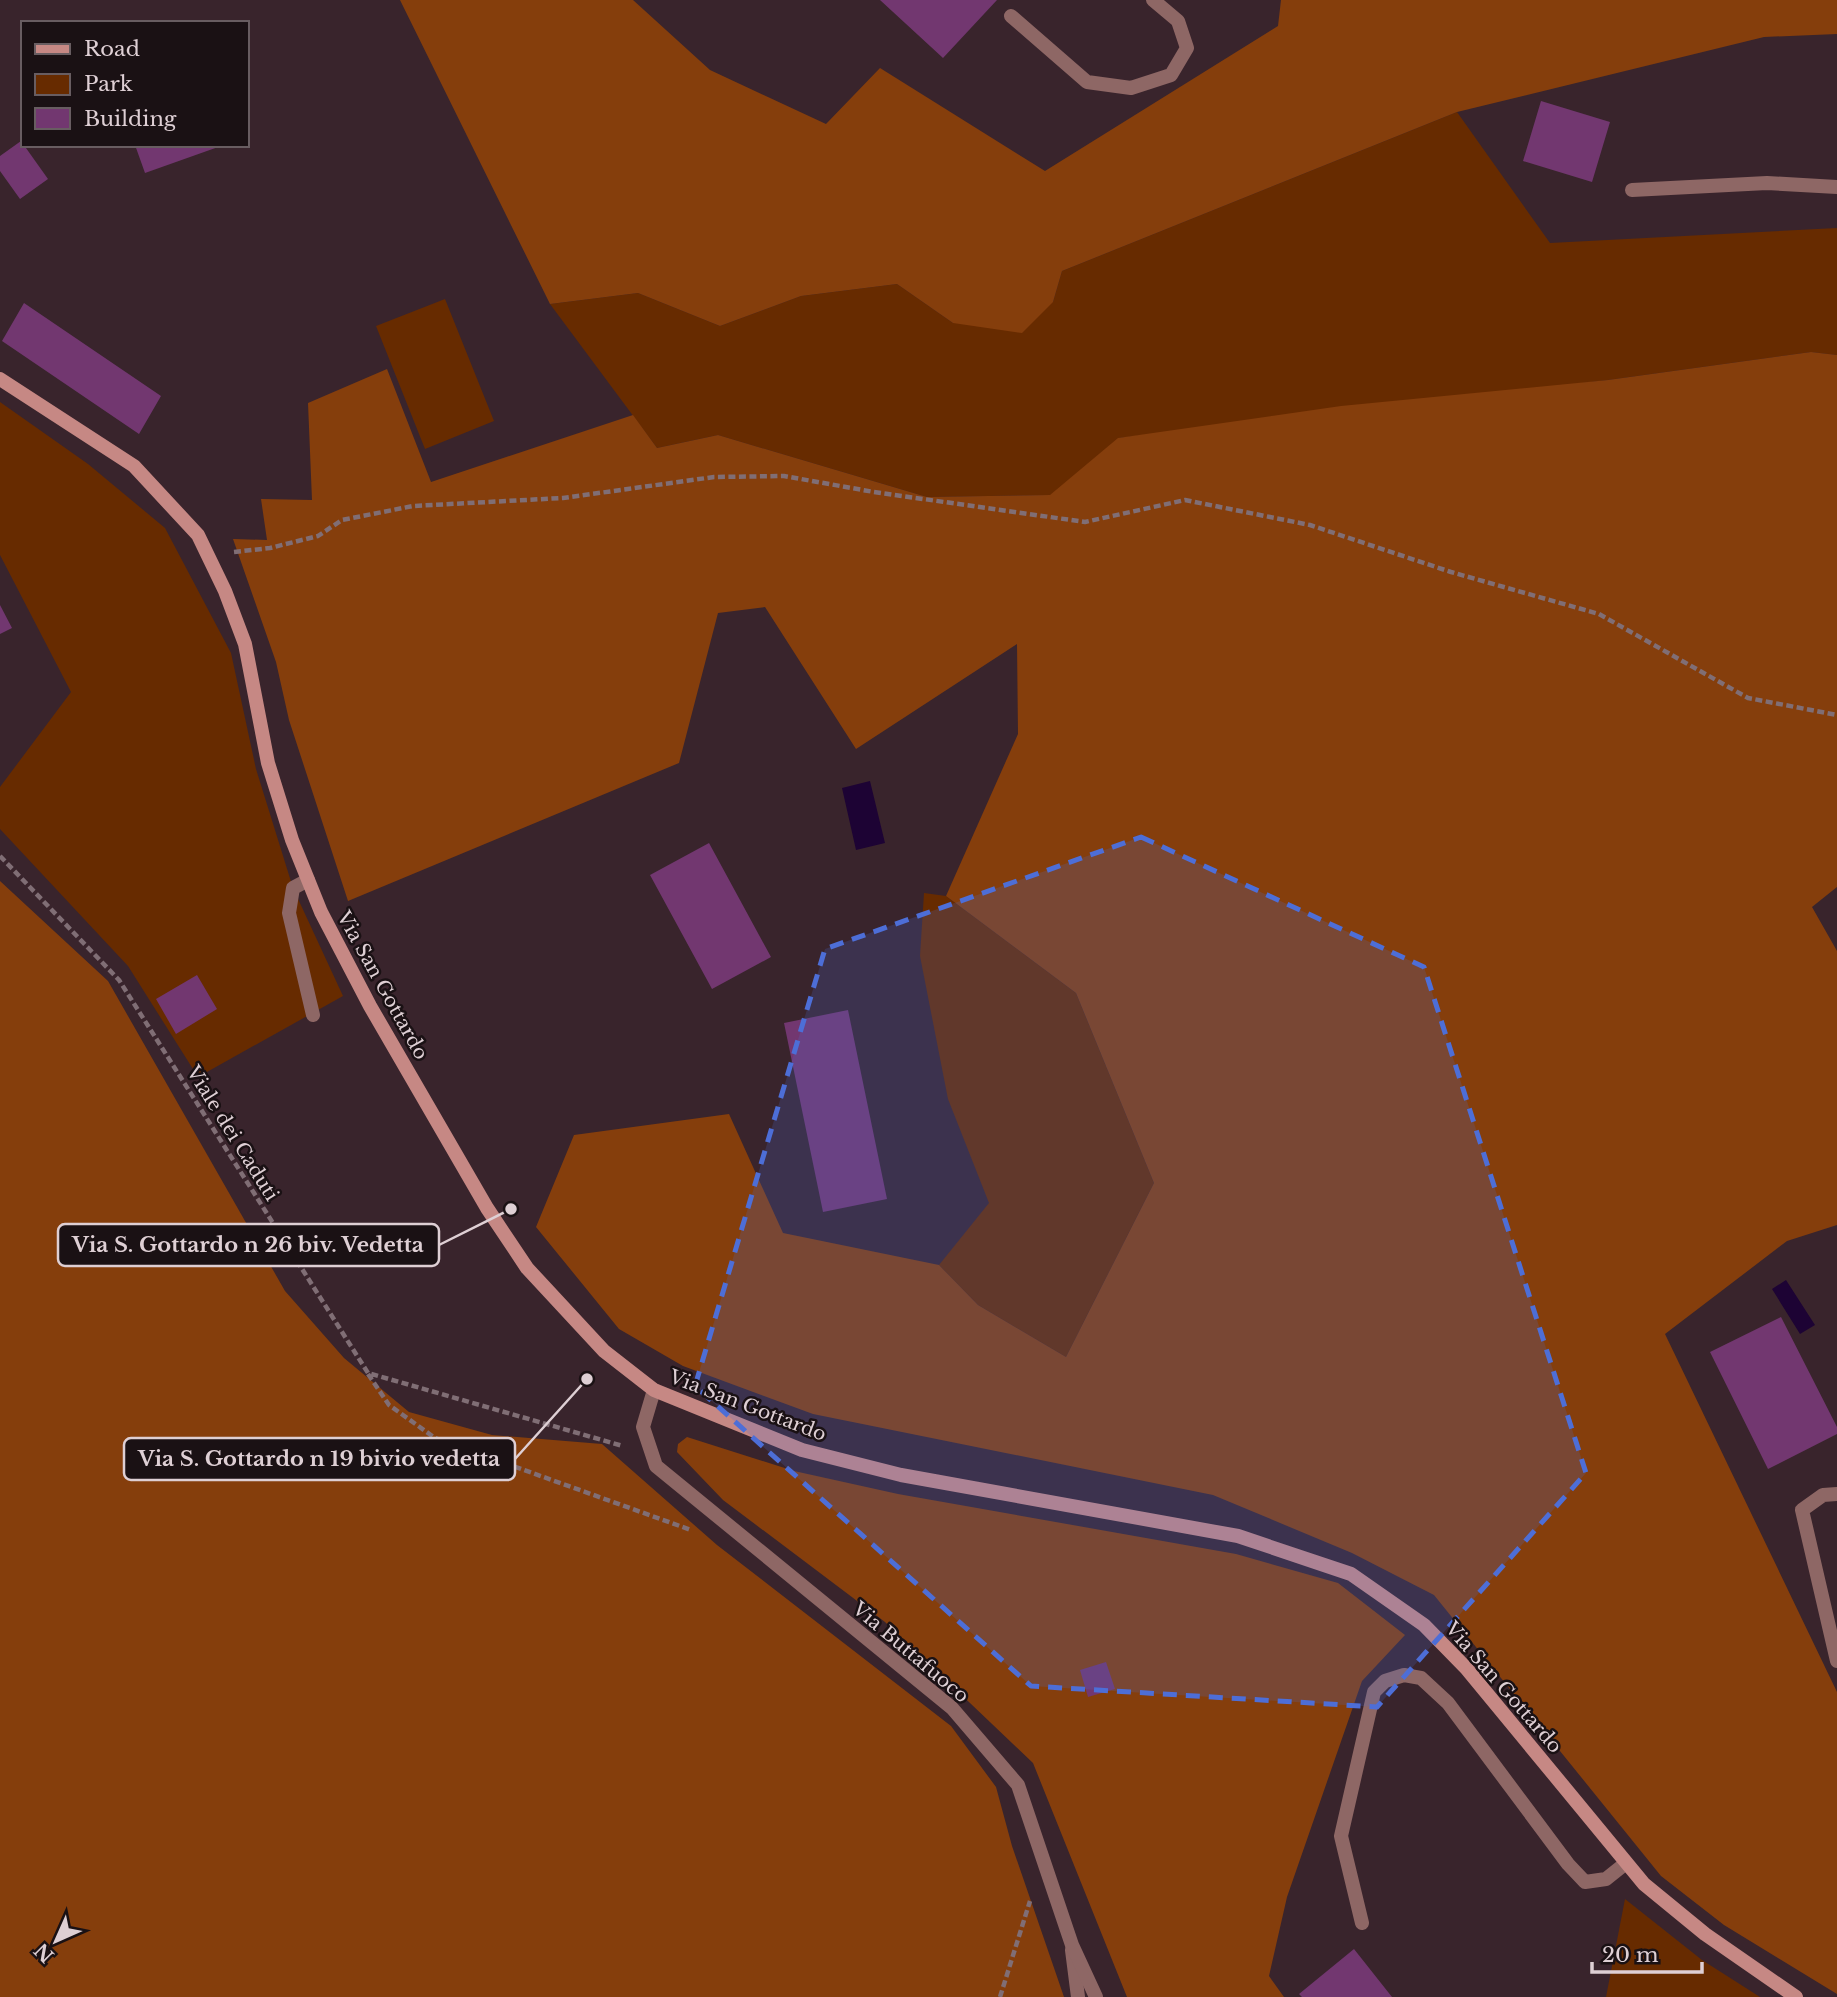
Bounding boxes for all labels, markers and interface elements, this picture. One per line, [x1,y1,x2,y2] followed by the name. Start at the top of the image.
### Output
[21,21,248,147] legend
[84,36,140,62] text: Road
[84,71,133,97] text: Park
[84,106,177,132] text: Building
[332,906,433,1064] street label: Via San Gottardo
[181,1061,284,1205] street label: Viale dei Caduti
[58,1224,439,1266] callout: Via S. Gottardo n 26 biv. Vedetta
[71,1232,424,1258] text: Via S. Gottardo n 26 biv. Vedetta
[665,1365,830,1446] street label: Via San Gottardo
[124,1438,515,1480] callout: Via S. Gottardo n 19 bivio vedetta
[137,1446,500,1472] text: Via S. Gottardo n 19 bivio vedetta
[847,1596,973,1708] street label: Via Buttafuoco
[1440,1616,1567,1758] street label: Via San Gottardo
[21,1906,91,1976] north arrow
[1592,1930,1702,1974] scale bar
[30,1938,59,1967] text: N
[1602,1942,1659,1968] text: 20 m

